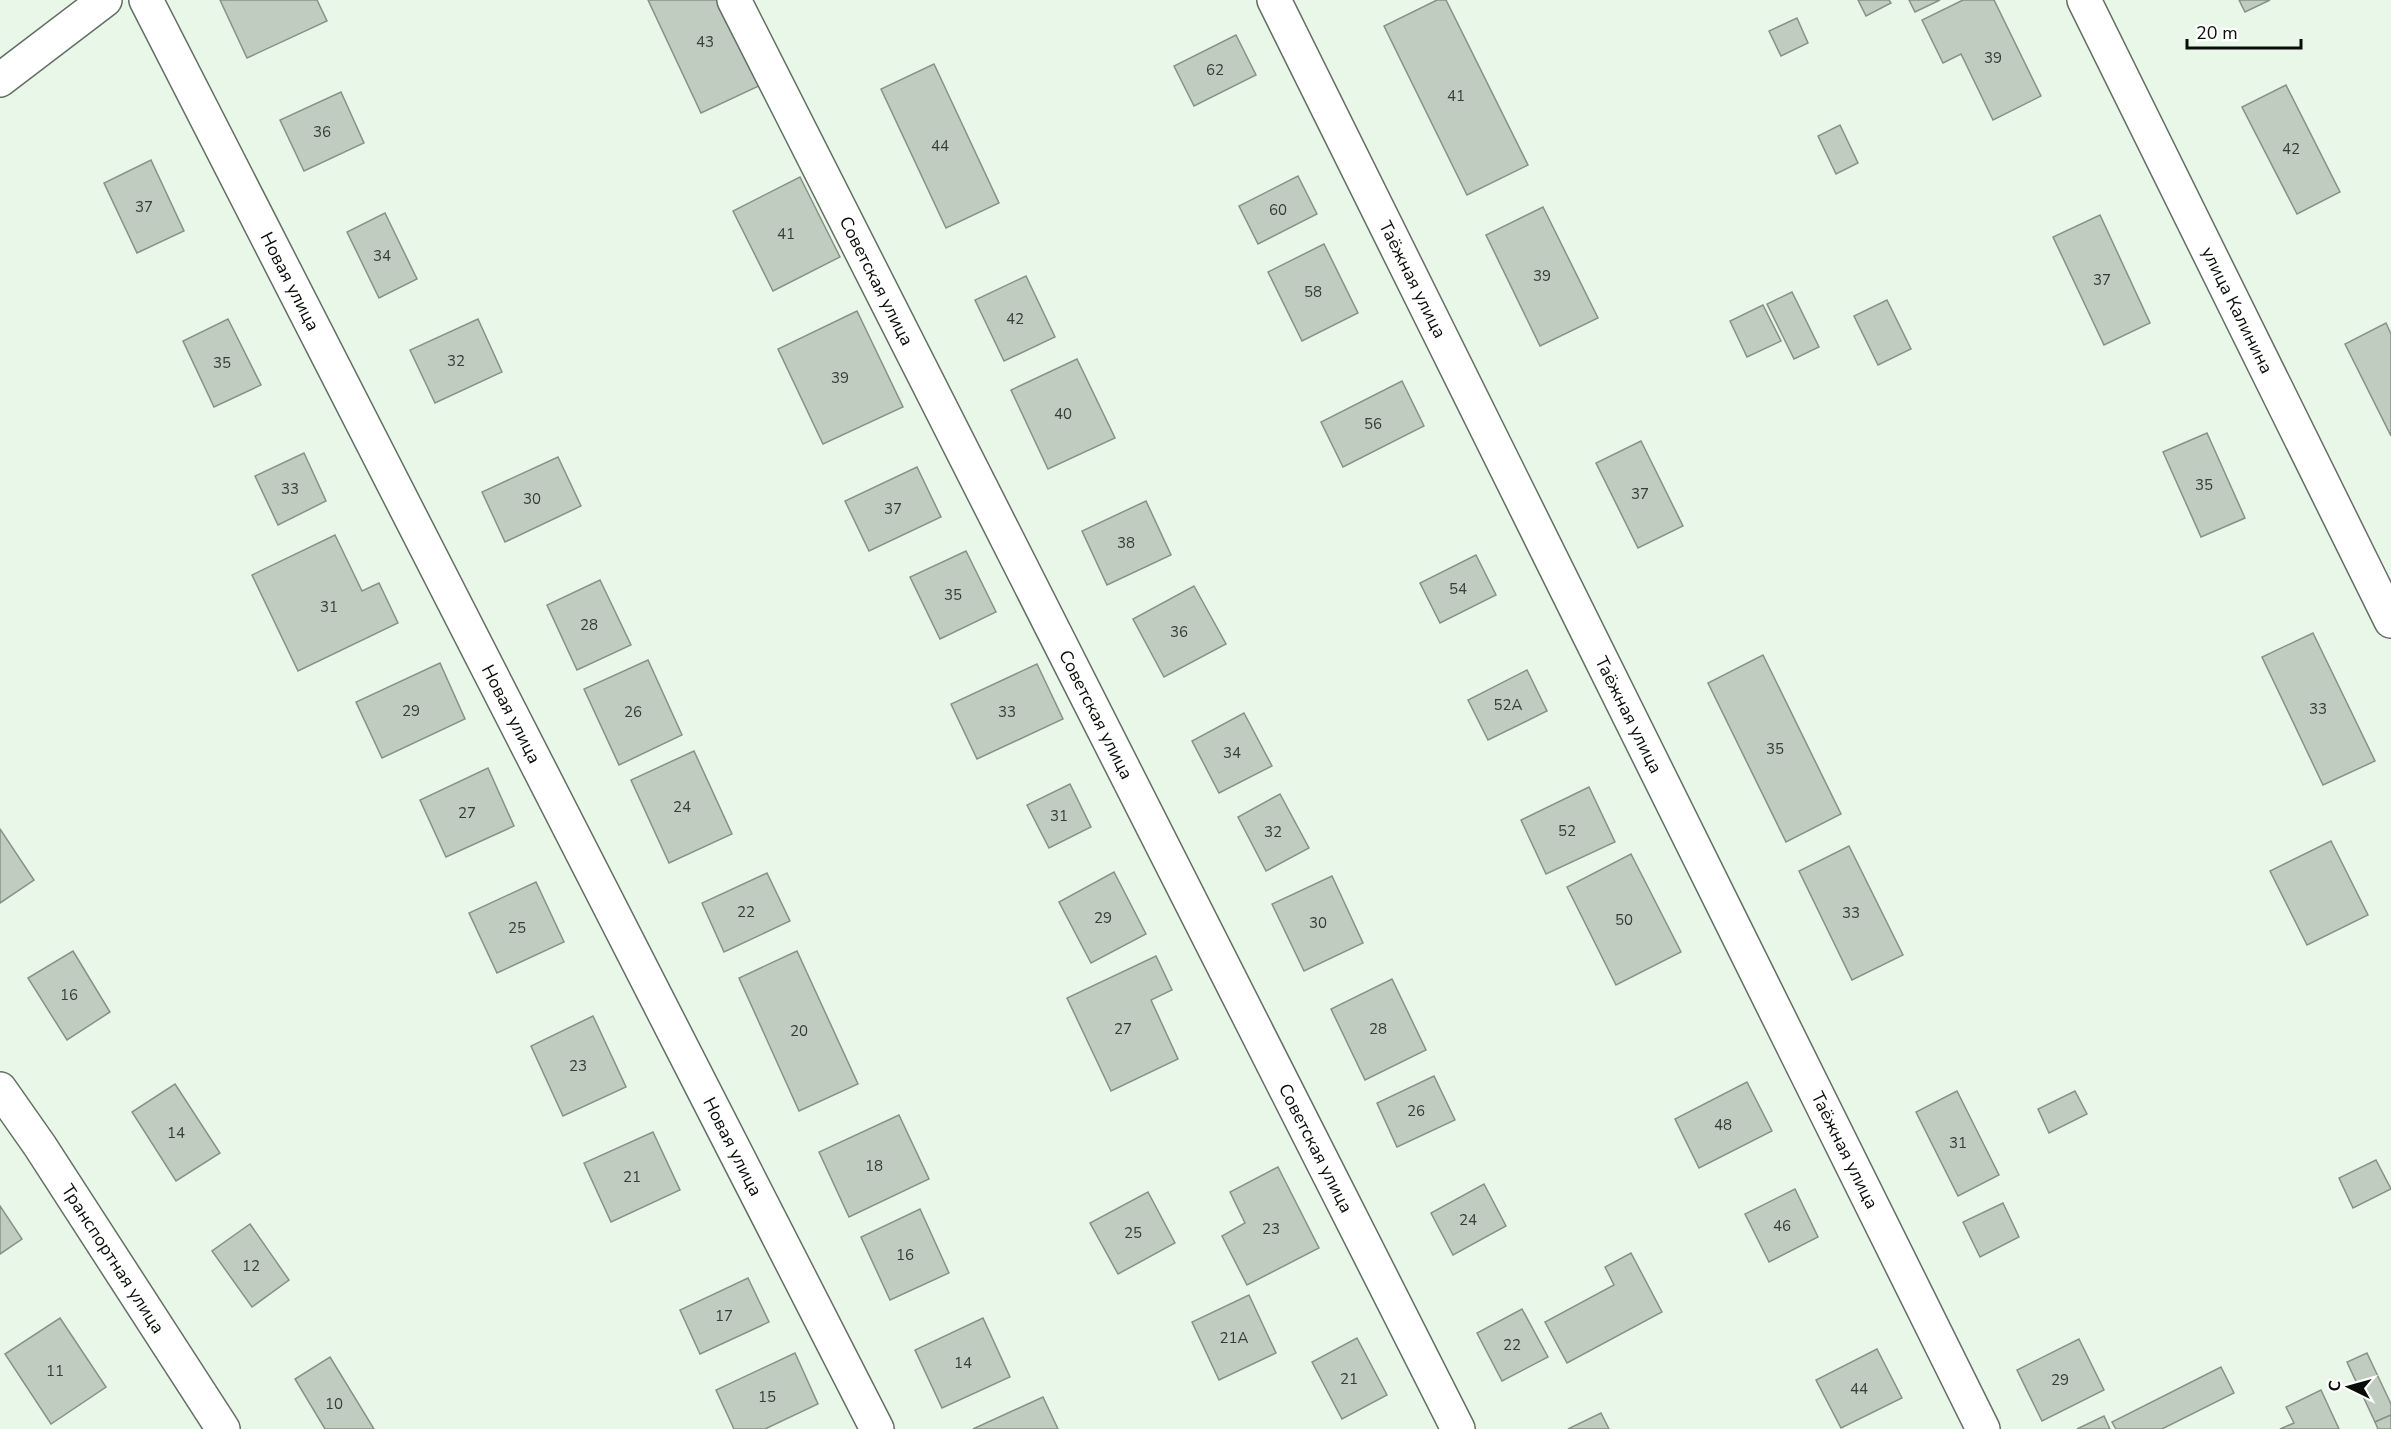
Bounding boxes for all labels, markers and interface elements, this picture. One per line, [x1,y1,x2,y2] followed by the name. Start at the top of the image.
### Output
[2187,12,2301,50] scale bar
[2196,21,2238,45] text: 20 m
[696,32,714,52] house number: 43
[1984,48,2002,68] house number: 39
[1206,60,1224,80] house number: 62
[1447,86,1465,106] house number: 41
[313,122,331,142] house number: 36
[931,136,949,156] house number: 44
[2282,139,2300,159] house number: 42
[135,197,153,217] house number: 37
[1269,200,1287,220] house number: 60
[834,212,919,350] street label: Советская улица
[1373,217,1452,342] street label: Таёжная улица
[777,224,795,244] house number: 41
[255,228,325,335] street label: Новая улица
[2196,243,2279,378] street label: улица Калинина
[373,246,391,266] house number: 34
[1533,266,1551,286] house number: 39
[2093,270,2111,290] house number: 37
[1304,282,1322,302] house number: 58
[1006,309,1024,329] house number: 42
[447,351,465,371] house number: 32
[213,353,231,373] house number: 35
[831,368,849,388] house number: 39
[1054,404,1072,424] house number: 40
[1364,414,1382,434] house number: 56
[2195,475,2213,495] house number: 35
[281,479,299,499] house number: 33
[1631,484,1649,504] house number: 37
[523,489,541,509] house number: 30
[884,499,902,519] house number: 37
[1117,533,1135,553] house number: 38
[1449,579,1467,599] house number: 54
[944,585,962,605] house number: 35
[320,597,338,617] house number: 31
[580,615,598,635] house number: 28
[1170,622,1188,642] house number: 36
[1053,646,1139,783] street label: Советская улица
[1589,652,1668,777] street label: Таёжная улица
[476,660,547,768] street label: Новая улица
[1494,695,1523,715] house number: 52А
[2309,699,2327,719] house number: 33
[402,701,420,721] house number: 29
[624,702,642,722] house number: 26
[998,702,1016,722] house number: 33
[1766,739,1784,759] house number: 35
[1223,743,1241,763] house number: 34
[673,797,691,817] house number: 24
[458,803,476,823] house number: 27
[1050,806,1068,826] house number: 31
[1558,821,1576,841] house number: 52
[1264,822,1282,842] house number: 32
[737,902,755,922] house number: 22
[1842,903,1860,923] house number: 33
[1094,908,1112,928] house number: 29
[1615,910,1633,930] house number: 50
[1309,913,1327,933] house number: 30
[508,918,526,938] house number: 25
[60,985,78,1005] house number: 16
[1114,1019,1132,1039] house number: 27
[1369,1019,1387,1039] house number: 28
[790,1021,808,1041] house number: 20
[569,1056,587,1076] house number: 23
[1273,1079,1358,1217] street label: Советская улица
[1805,1088,1884,1213] street label: Таёжная улица
[697,1093,768,1200] street label: Новая улица
[1407,1101,1425,1121] house number: 26
[1714,1115,1732,1135] house number: 48
[167,1123,185,1143] house number: 14
[1949,1133,1967,1153] house number: 31
[865,1156,883,1176] house number: 18
[623,1167,641,1187] house number: 21
[56,1180,170,1338] street label: Транспортная улица
[1459,1210,1477,1230] house number: 24
[1773,1216,1791,1236] house number: 46
[1262,1219,1280,1239] house number: 23
[1124,1223,1142,1243] house number: 25
[896,1245,914,1265] house number: 16
[242,1256,260,1276] house number: 12
[715,1306,733,1326] house number: 17
[1220,1328,1249,1348] house number: 21А
[1503,1335,1521,1355] house number: 22
[954,1353,972,1373] house number: 14
[2319,1357,2379,1417] north arrow
[46,1361,64,1381] house number: 11
[1340,1369,1358,1389] house number: 21
[2051,1370,2069,1390] house number: 29
[1850,1379,1868,1399] house number: 44
[2324,1379,2346,1392] text: С
[758,1387,776,1407] house number: 15
[325,1394,343,1414] house number: 10

